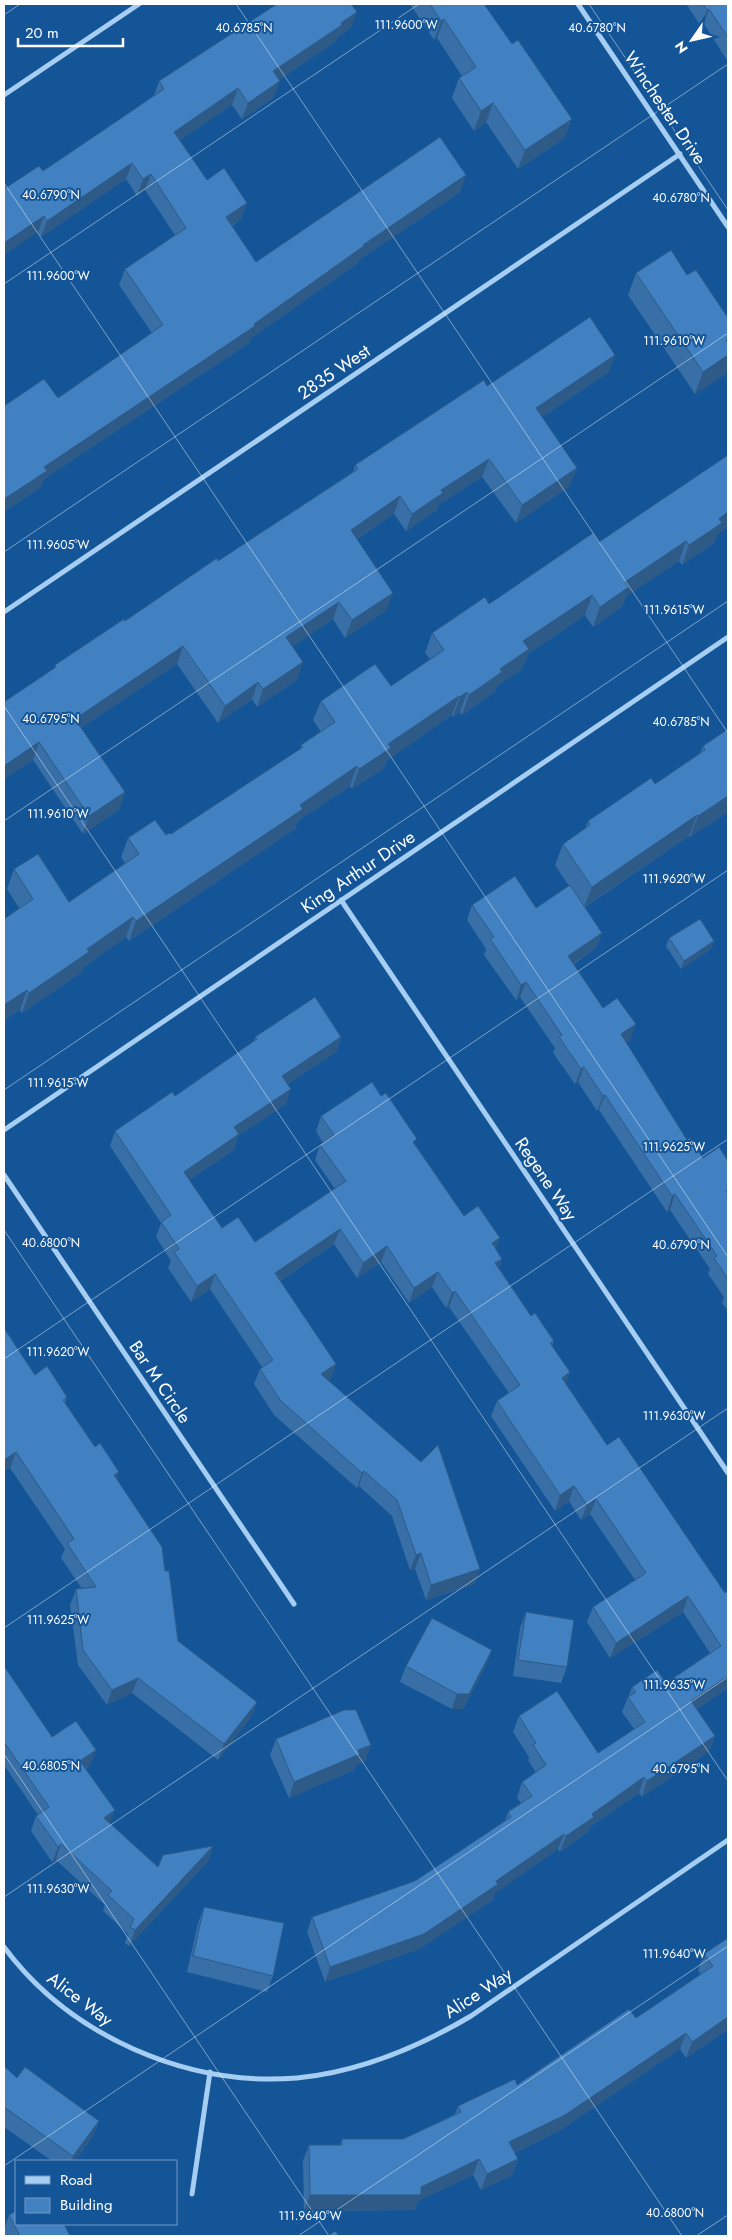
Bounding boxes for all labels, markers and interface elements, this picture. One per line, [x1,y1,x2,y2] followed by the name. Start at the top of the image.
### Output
[18,15,122,47] scale bar
[667,15,717,65] north arrow
[374,16,438,34] text: 111.9600°W
[216,19,272,37] text: 40.6785°N
[568,19,626,37] text: 40.6780°N
[25,22,59,44] text: 20 m
[670,37,693,57] text: N
[617,46,713,170] street label: Winchester Drive
[22,186,80,204] text: 40.6790°N
[652,189,710,207] text: 40.6780°N
[26,267,90,285] text: 111.9600°W
[643,332,705,350] text: 111.9610°W
[292,338,376,406] street label: 2835 West
[27,536,90,554] text: 111.9605°W
[643,601,705,619] text: 111.9615°W
[22,710,80,728] text: 40.6795°N
[653,713,709,731] text: 40.6785°N
[27,805,89,823] text: 111.9610°W
[296,824,420,920] street label: King Arthur Drive
[643,870,706,888] text: 111.9620°W
[27,1074,89,1092] text: 111.9615°W
[509,1132,584,1226] street label: Regene Way
[643,1138,705,1156] text: 111.9625°W
[22,1234,80,1252] text: 40.6800°N
[652,1236,710,1254] text: 40.6790°N
[123,1335,197,1429] street label: Bar M Circle
[27,1343,90,1361] text: 111.9620°W
[643,1407,705,1425] text: 111.9630°W
[27,1611,89,1629] text: 111.9625°W
[643,1676,705,1694] text: 111.9635°W
[22,1757,80,1775] text: 40.6805°N
[652,1760,710,1778] text: 40.6795°N
[27,1880,89,1898] text: 111.9630°W
[642,1945,706,1963] text: 111.9640°W
[439,1961,517,2025] street label: Alice Way
[42,1966,118,2032] street label: Alice Way
[15,2160,178,2225] legend
[60,2169,92,2191] text: Road
[60,2194,112,2216] text: Building
[646,2204,704,2222] text: 40.6800°N
[278,2207,342,2225] text: 111.9640°W

